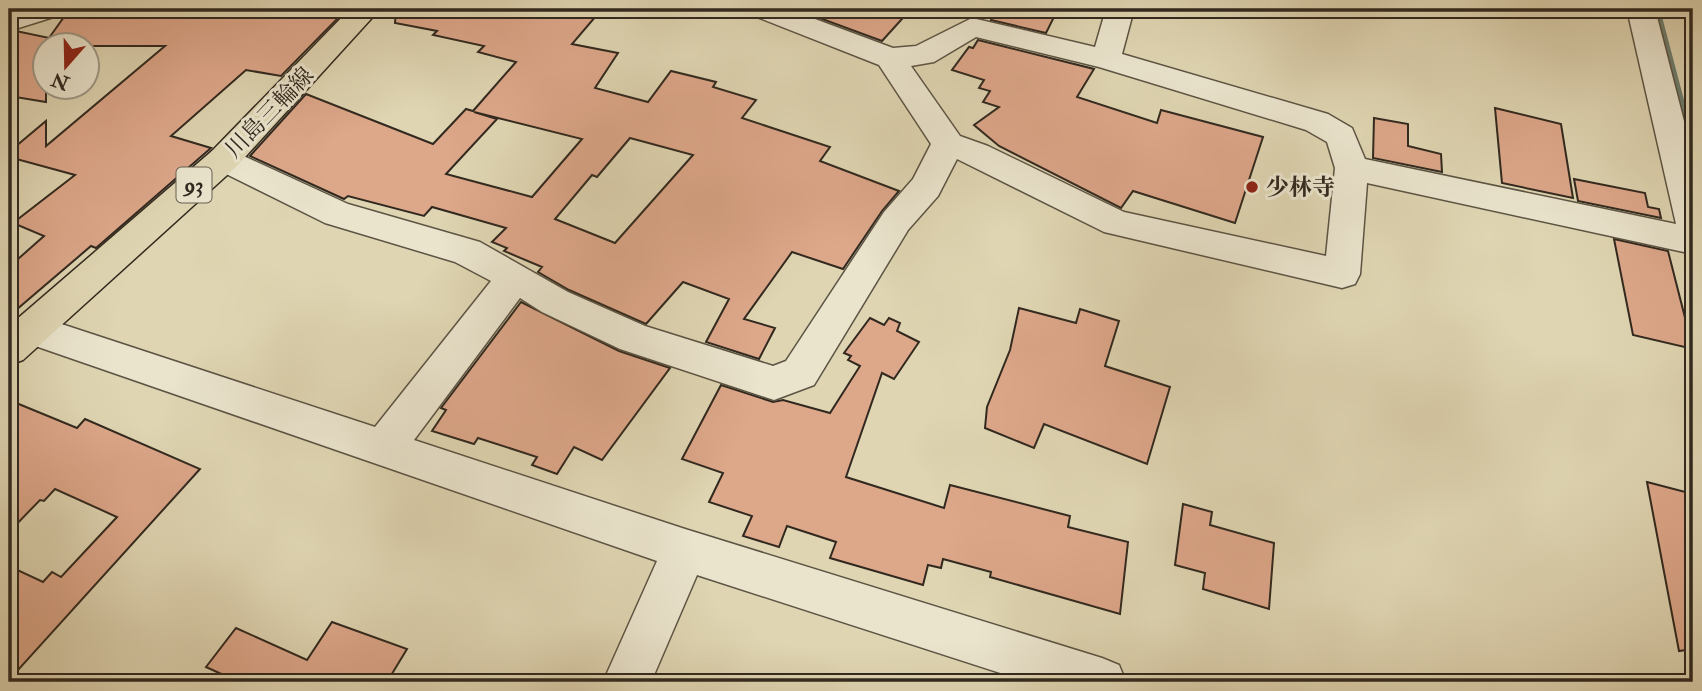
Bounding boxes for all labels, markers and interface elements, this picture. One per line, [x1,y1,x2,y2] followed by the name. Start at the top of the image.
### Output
[32,32,102,102] north arrow
[219,61,320,164] street label: 川島三輪線
[48,67,74,96] text: N
[176,168,212,202] road number: 93
[1266,173,1335,202] place label: 少林寺
[1244,179,1260,195] marker: 少林寺

